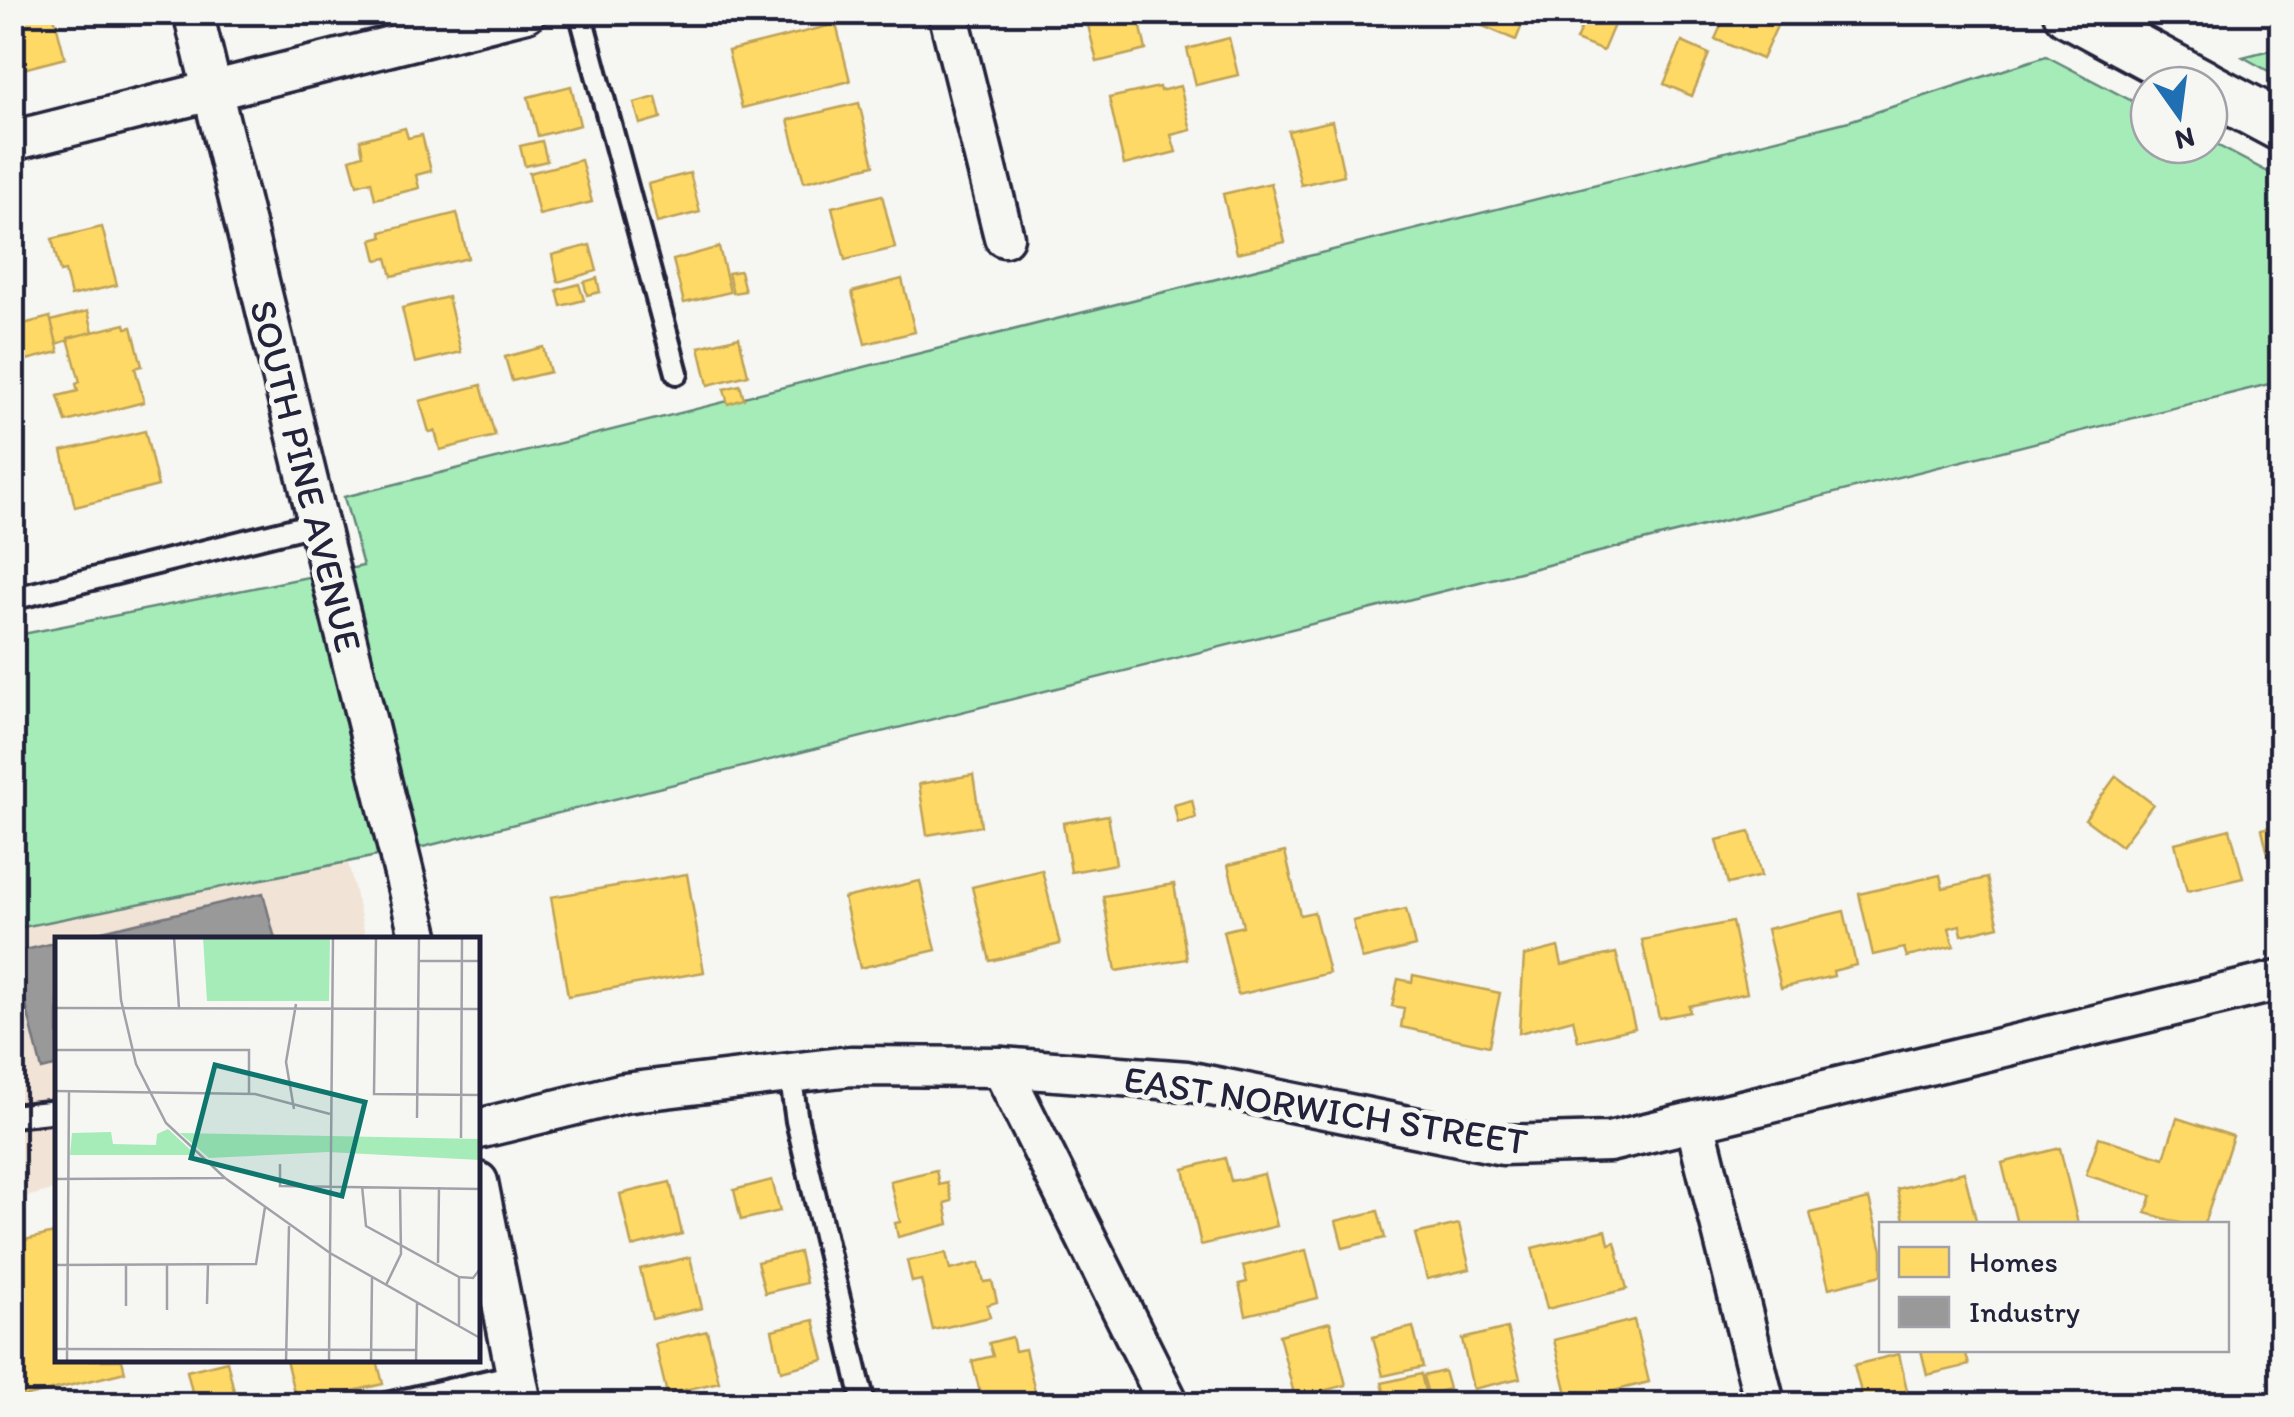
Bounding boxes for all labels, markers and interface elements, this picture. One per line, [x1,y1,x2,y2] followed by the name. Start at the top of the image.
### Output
[2129,65,2229,165] north arrow
[2172,120,2198,158] text: N
[240,295,372,657] street label: SOUTH PINE AVENUE
[55,937,480,1362] inset map
[1121,1055,1531,1165] street label: EAST NORWICH STREET
[1879,1222,2229,1352] legend
[1969,1243,2058,1280] text: Homes
[1969,1293,2080,1330] text: Industry

